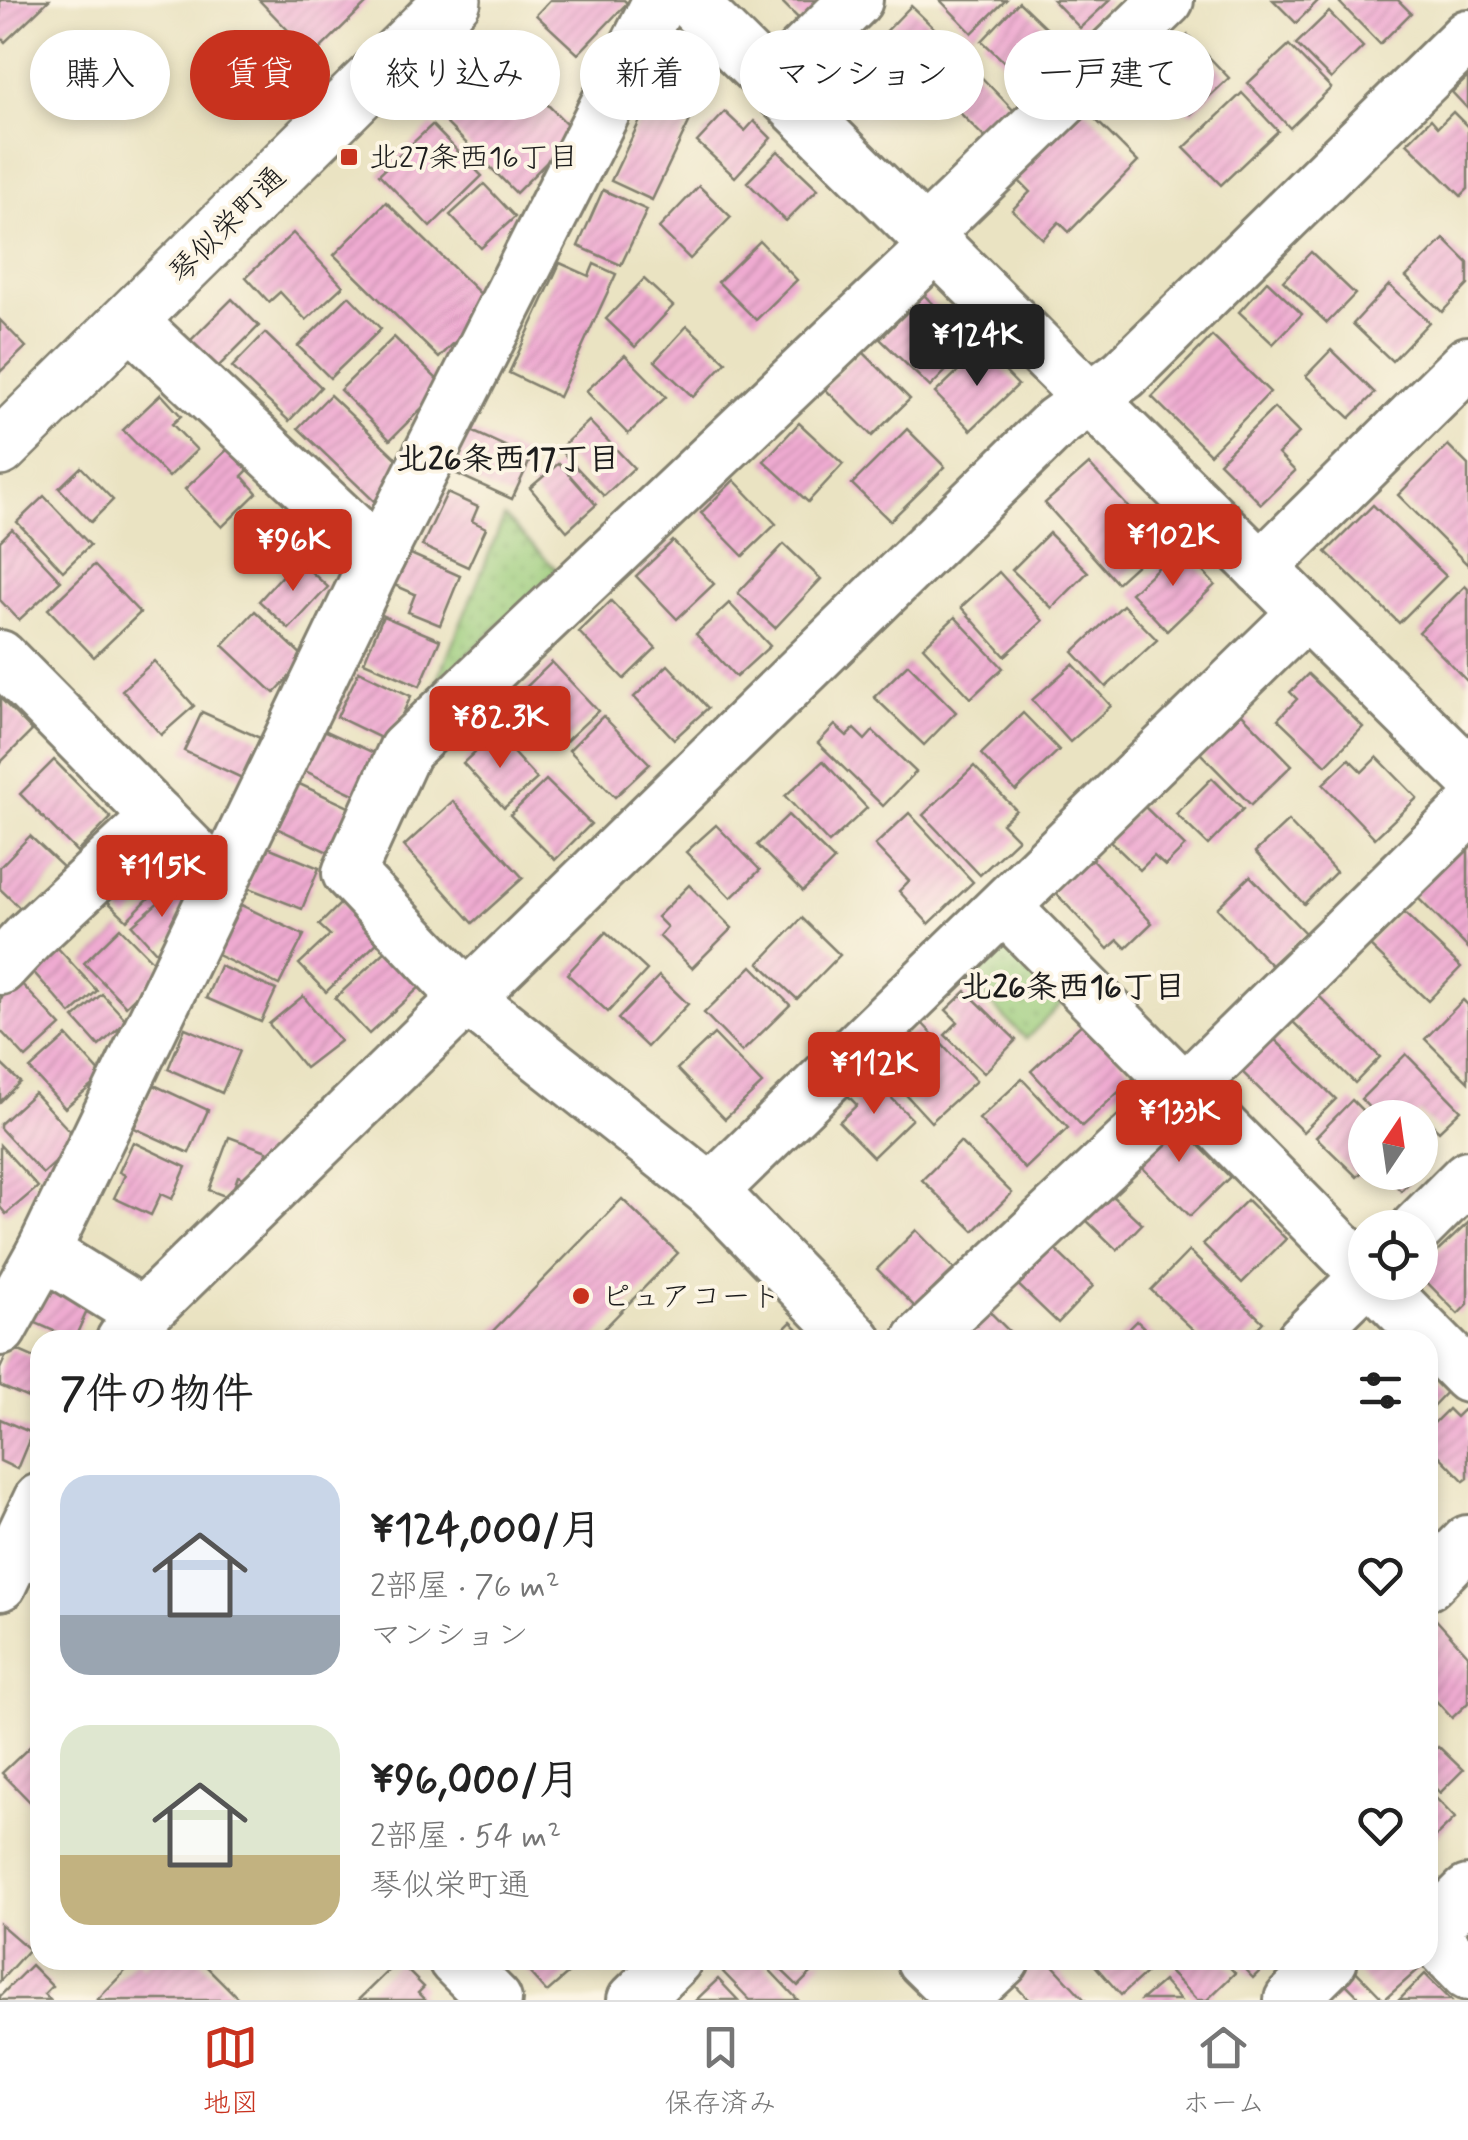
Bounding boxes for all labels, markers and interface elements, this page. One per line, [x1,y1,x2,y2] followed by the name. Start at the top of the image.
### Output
[30,30,170,120] chip: 購入
[190,30,330,120] chip: 賃貸
[350,30,560,120] chip: 絞り込み
[580,30,720,120] chip: 新着
[740,30,984,120] chip: マンション
[1004,30,1214,120] chip: 一戸建て
[369,139,579,178] place label: 北27条西16丁目
[338,146,360,168] marker: 北27条西16丁目
[161,158,295,292] street label: 琴似栄町通
[907,304,1047,389] pin: ¥124K
[931,315,1023,357] text: ¥124K
[396,439,620,481] district label: 北26条西17丁目
[1103,504,1243,589] pin: ¥102K
[234,509,352,594] pin: ¥96K
[1127,515,1219,557] text: ¥102K
[256,520,330,562] text: ¥96K
[419,686,581,771] pin: ¥82.3K
[451,697,549,739] text: ¥82.3K
[92,835,232,920] pin: ¥115K
[119,846,205,888] text: ¥115K
[960,967,1186,1009] district label: 北26条西16丁目
[804,1032,944,1117] pin: ¥112K
[830,1043,918,1085] text: ¥112K
[1109,1080,1249,1165] pin: ¥133K
[1138,1091,1220,1133] text: ¥133K
[1348,1100,1438,1190] north arrow
[1348,1100,1438,1300] map controls
[1348,1210,1438,1300] button: locate
[601,1278,781,1317] place label: ピュアコート
[570,1285,592,1307] marker: ピュアコート
[1353,1363,1408,1418] icon: filters
[60,1368,254,1423] text: 7件の物件
[370,1504,602,1559] text: ¥124,000/月
[140,1515,260,1635] icon: home
[1353,1548,1408,1603] icon: heart
[370,1566,560,1608] text: 2部屋 · 76 m²
[370,1615,529,1657] text: マンション
[370,1754,580,1809] text: ¥96,000/月
[140,1765,260,1885] icon: home
[1353,1798,1408,1853] icon: heart
[370,1816,561,1858] text: 2部屋 · 54 m²
[370,1865,530,1907] text: 琴似栄町通
[203,2020,259,2123] tab: 地図
[665,2020,777,2123] tab: 保存済み
[1182,2020,1265,2123] tab: ホーム

